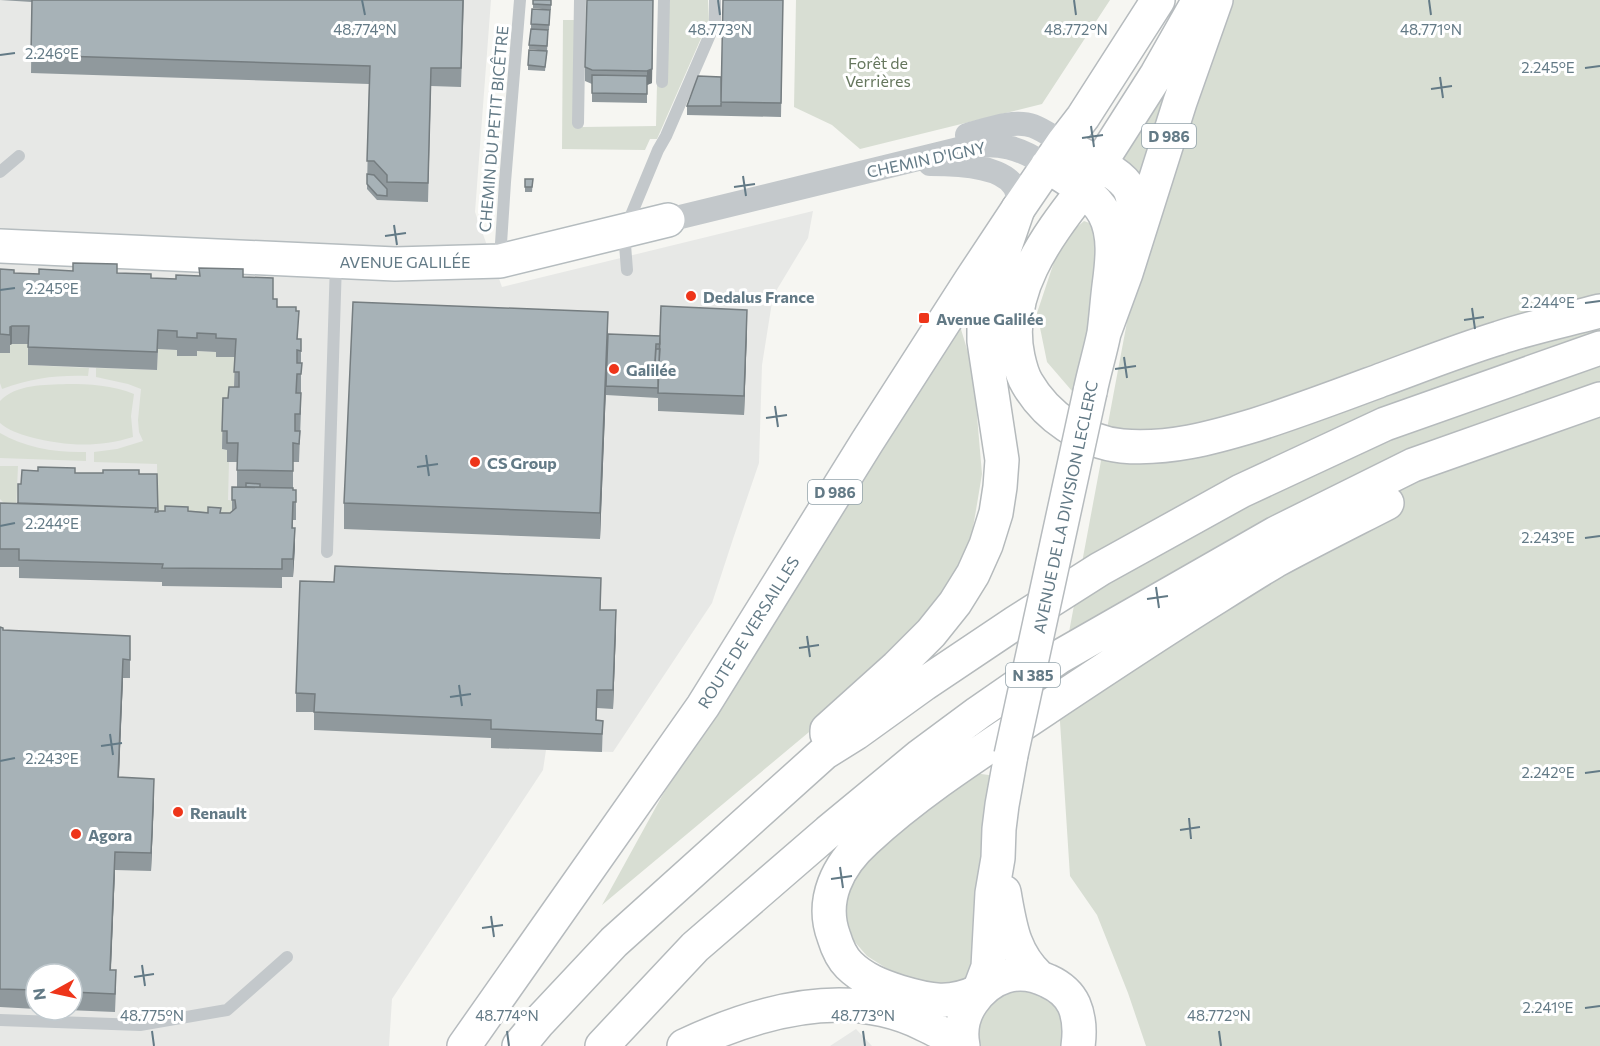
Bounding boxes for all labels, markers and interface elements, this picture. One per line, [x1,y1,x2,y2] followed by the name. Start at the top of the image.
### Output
[333,20,397,38] text: 48.774°N
[688,20,752,38] text: 48.773°N
[1044,20,1108,38] text: 48.772°N
[1400,20,1462,38] text: 48.771°N
[475,25,511,233] street label: CHEMIN DU PETIT BICÊTRE
[25,44,79,62] text: 2.246°E
[845,53,911,90] park label: Forêt de Verrières
[1521,58,1575,76] text: 2.245°E
[1142,124,1196,148] road number: D 986
[865,137,988,181] street label: CHEMIN D'IGNY
[339,252,471,271] street label: AVENUE GALILÉE
[25,279,79,297] text: 2.245°E
[703,287,814,306] place label: Dedalus France
[684,289,698,303] marker: Dedalus France
[1521,293,1575,311] text: 2.244°E
[936,309,1043,328] place label: Avenue Galilée
[917,311,931,325] marker: Avenue Galilée
[626,360,676,379] place label: Galilée
[607,362,621,376] marker: Galilée
[1029,379,1101,635] street label: AVENUE DE LA DIVISION LECLERC
[487,453,557,472] place label: CS Group
[468,455,482,469] marker: CS Group
[808,480,862,504] road number: D 986
[25,514,79,532] text: 2.244°E
[1521,528,1575,546] text: 2.243°E
[693,552,803,712] street label: ROUTE DE VERSAILLES
[1006,663,1060,687] road number: N 385
[25,749,79,767] text: 2.243°E
[1521,763,1575,781] text: 2.242°E
[190,803,247,822] place label: Renault
[171,805,185,819] marker: Renault
[88,825,132,844] place label: Agora
[69,827,83,841] marker: Agora
[24,962,84,1022] north arrow
[28,987,49,1001] text: N
[1523,998,1574,1016] text: 2.241°E
[120,1006,184,1024] text: 48.775°N
[475,1006,539,1024] text: 48.774°N
[831,1006,895,1024] text: 48.773°N
[1187,1006,1251,1024] text: 48.772°N

